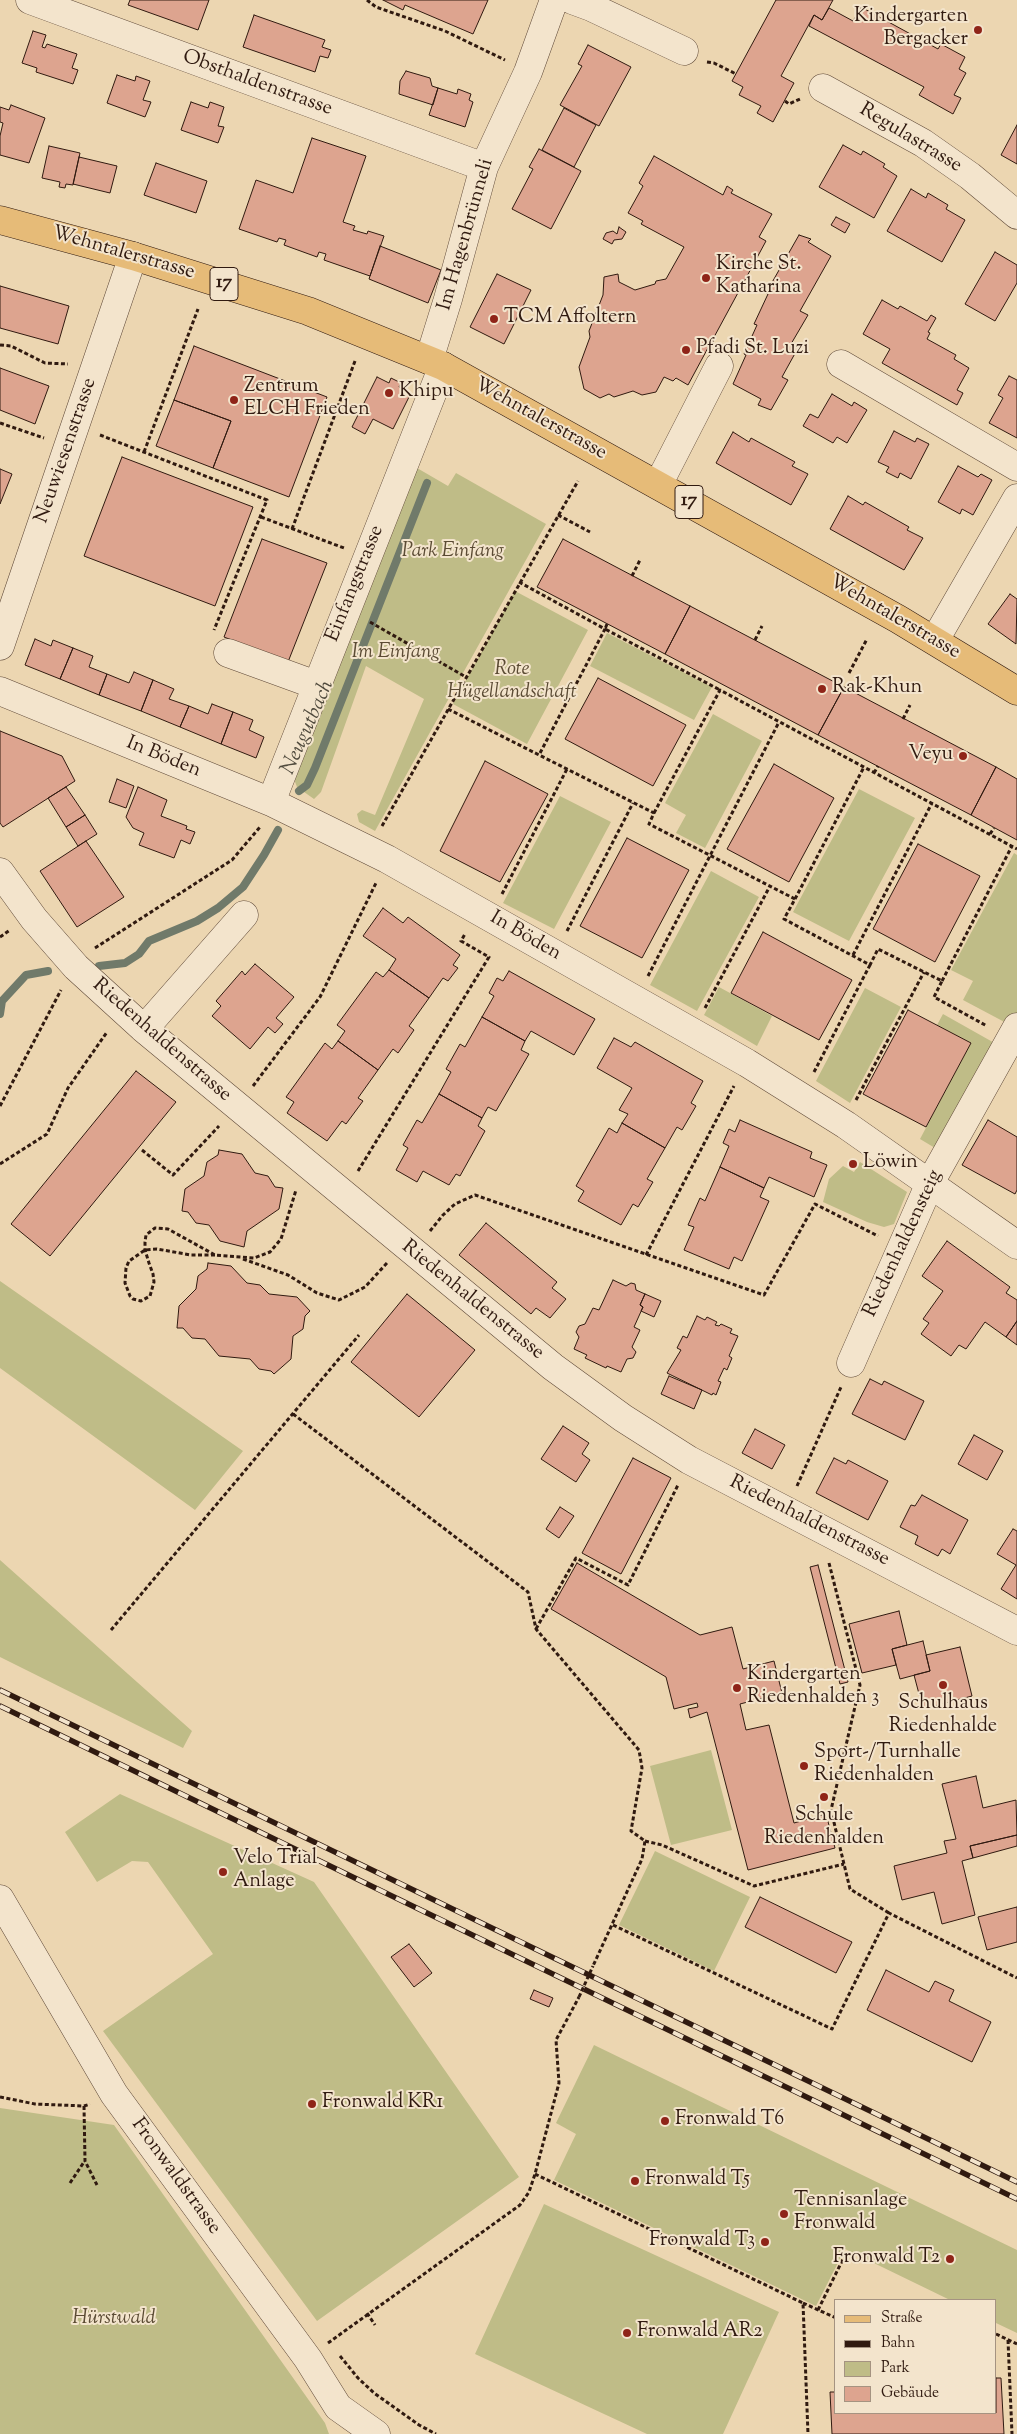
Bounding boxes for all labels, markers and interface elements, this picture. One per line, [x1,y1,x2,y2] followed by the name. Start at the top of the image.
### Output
[854,6,968,53] place label: Kindergarten Bergacker
[972,24,984,36] marker: Kindergarten Bergacker
[179,46,335,122] street label: Obsthaldenstrasse
[854,99,966,179] street label: Regulastrasse
[434,156,500,314] street label: Im Hagenbrünneli
[49,222,197,286] street label: Wehntalerstrasse
[716,254,801,301] place label: Kirche St. Katharina
[210,268,238,300] road number: 17
[700,272,712,284] marker: Kirche St. Katharina
[504,307,637,331] place label: TCM Affoltern
[488,313,500,325] marker: TCM Affoltern
[696,338,809,362] place label: Pfadi St. Luzi
[680,344,692,356] marker: Pfadi St. Luzi
[470,374,610,466] street label: Wehntalerstrasse
[31,375,103,527] street label: Neuwiesenstrasse
[244,376,370,423] place label: Zentrum ELCH Frieden
[399,381,453,405] place label: Khipu
[383,387,395,399] marker: Khipu
[228,394,240,406] marker: Zentrum ELCH Frieden
[675,486,703,518] road number: 17
[322,522,390,646] street label: Einfangstrasse
[402,541,504,565] park label: Park Einfang
[824,571,964,665] street label: Wehntalerstrasse
[352,642,440,666] park label: Im Einfang
[447,659,577,706] park label: Rote Hügellandschaft
[277,677,341,779] water label: Neugutbach
[832,677,922,701] place label: Rak-Khun
[816,683,828,695] marker: Rak-Khun
[122,732,204,784] street label: In Böden
[908,744,953,768] place label: Veyu
[957,750,969,762] marker: Veyu
[485,907,565,967] street label: In Böden
[87,974,235,1108] street label: Riedenhaldenstrasse
[863,1152,918,1176] place label: Löwin
[847,1158,859,1170] marker: Löwin
[859,1167,949,1321] street label: Riedenhaldensteig
[396,1236,548,1366] street label: Riedenhaldenstrasse
[725,1471,893,1573] street label: Riedenhaldenstrasse
[747,1664,879,1711] place label: Kindergarten Riedenhalden 3
[937,1679,949,1691] marker: Schulhaus Riedenhalde
[731,1682,743,1694] marker: Kindergarten Riedenhalden 3
[889,1693,997,1740] place label: Schulhaus Riedenhalde
[814,1742,961,1789] place label: Sport-/Turnhalle Riedenhalden
[798,1760,810,1772] marker: Sport-/Turnhalle Riedenhalden
[818,1791,830,1803] marker: Schule Riedenhalden
[764,1805,884,1852] place label: Schule Riedenhalden
[233,1848,317,1895] place label: Velo Trial Anlage
[217,1866,229,1878] marker: Velo Trial Anlage
[322,2092,443,2116] place label: Fronwald KR1
[306,2098,318,2110] marker: Fronwald KR1
[675,2109,784,2133] place label: Fronwald T6
[125,2114,225,2240] street label: Fronwaldstrasse
[659,2115,671,2127] marker: Fronwald T6
[645,2169,750,2193] place label: Fronwald T5
[629,2175,641,2187] marker: Fronwald T5
[794,2190,907,2237] place label: Tennisanlage Fronwald
[778,2208,790,2220] marker: Tennisanlage Fronwald
[649,2230,755,2254] place label: Fronwald T3
[759,2236,771,2248] marker: Fronwald T3
[833,2247,940,2271] place label: Fronwald T2
[944,2253,956,2265] marker: Fronwald T2
[834,2299,997,2414] legend
[72,2308,156,2332] park label: Hürstwald
[881,2308,923,2329] text: Straße
[637,2321,763,2345] place label: Fronwald AR2
[621,2327,633,2339] marker: Fronwald AR2
[881,2333,915,2354] text: Bahn
[881,2358,910,2379] text: Park
[881,2383,939,2404] text: Gebäude

